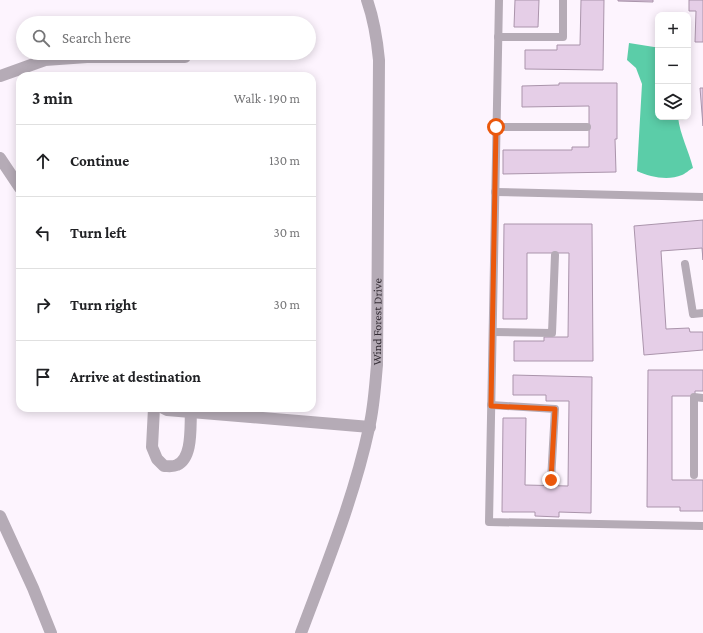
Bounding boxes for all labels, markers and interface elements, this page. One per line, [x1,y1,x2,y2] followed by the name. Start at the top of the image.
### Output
[655,12,691,120] map controls
[655,12,691,48] button: +
[16,16,316,60] search box
[30,27,52,49] icon: search
[62,30,131,46] text: Search here
[655,48,691,84] button: −
[655,84,691,120] button: layers
[32,89,73,108] text: 3 min
[234,91,300,106] text: Walk · 190 m
[487,118,505,136] route start
[32,150,54,172] icon: ahead
[70,153,129,169] text: Continue
[269,153,300,168] text: 130 m
[32,222,54,244] icon: left
[70,225,126,241] text: Turn left
[274,225,300,240] text: 30 m
[370,278,385,365] street label: Wind Forest Drive
[32,294,54,316] icon: right
[70,297,137,313] text: Turn right
[274,297,300,312] text: 30 m
[32,366,54,388] icon: arrive
[70,369,201,385] text: Arrive at destination
[542,471,560,489] route end

